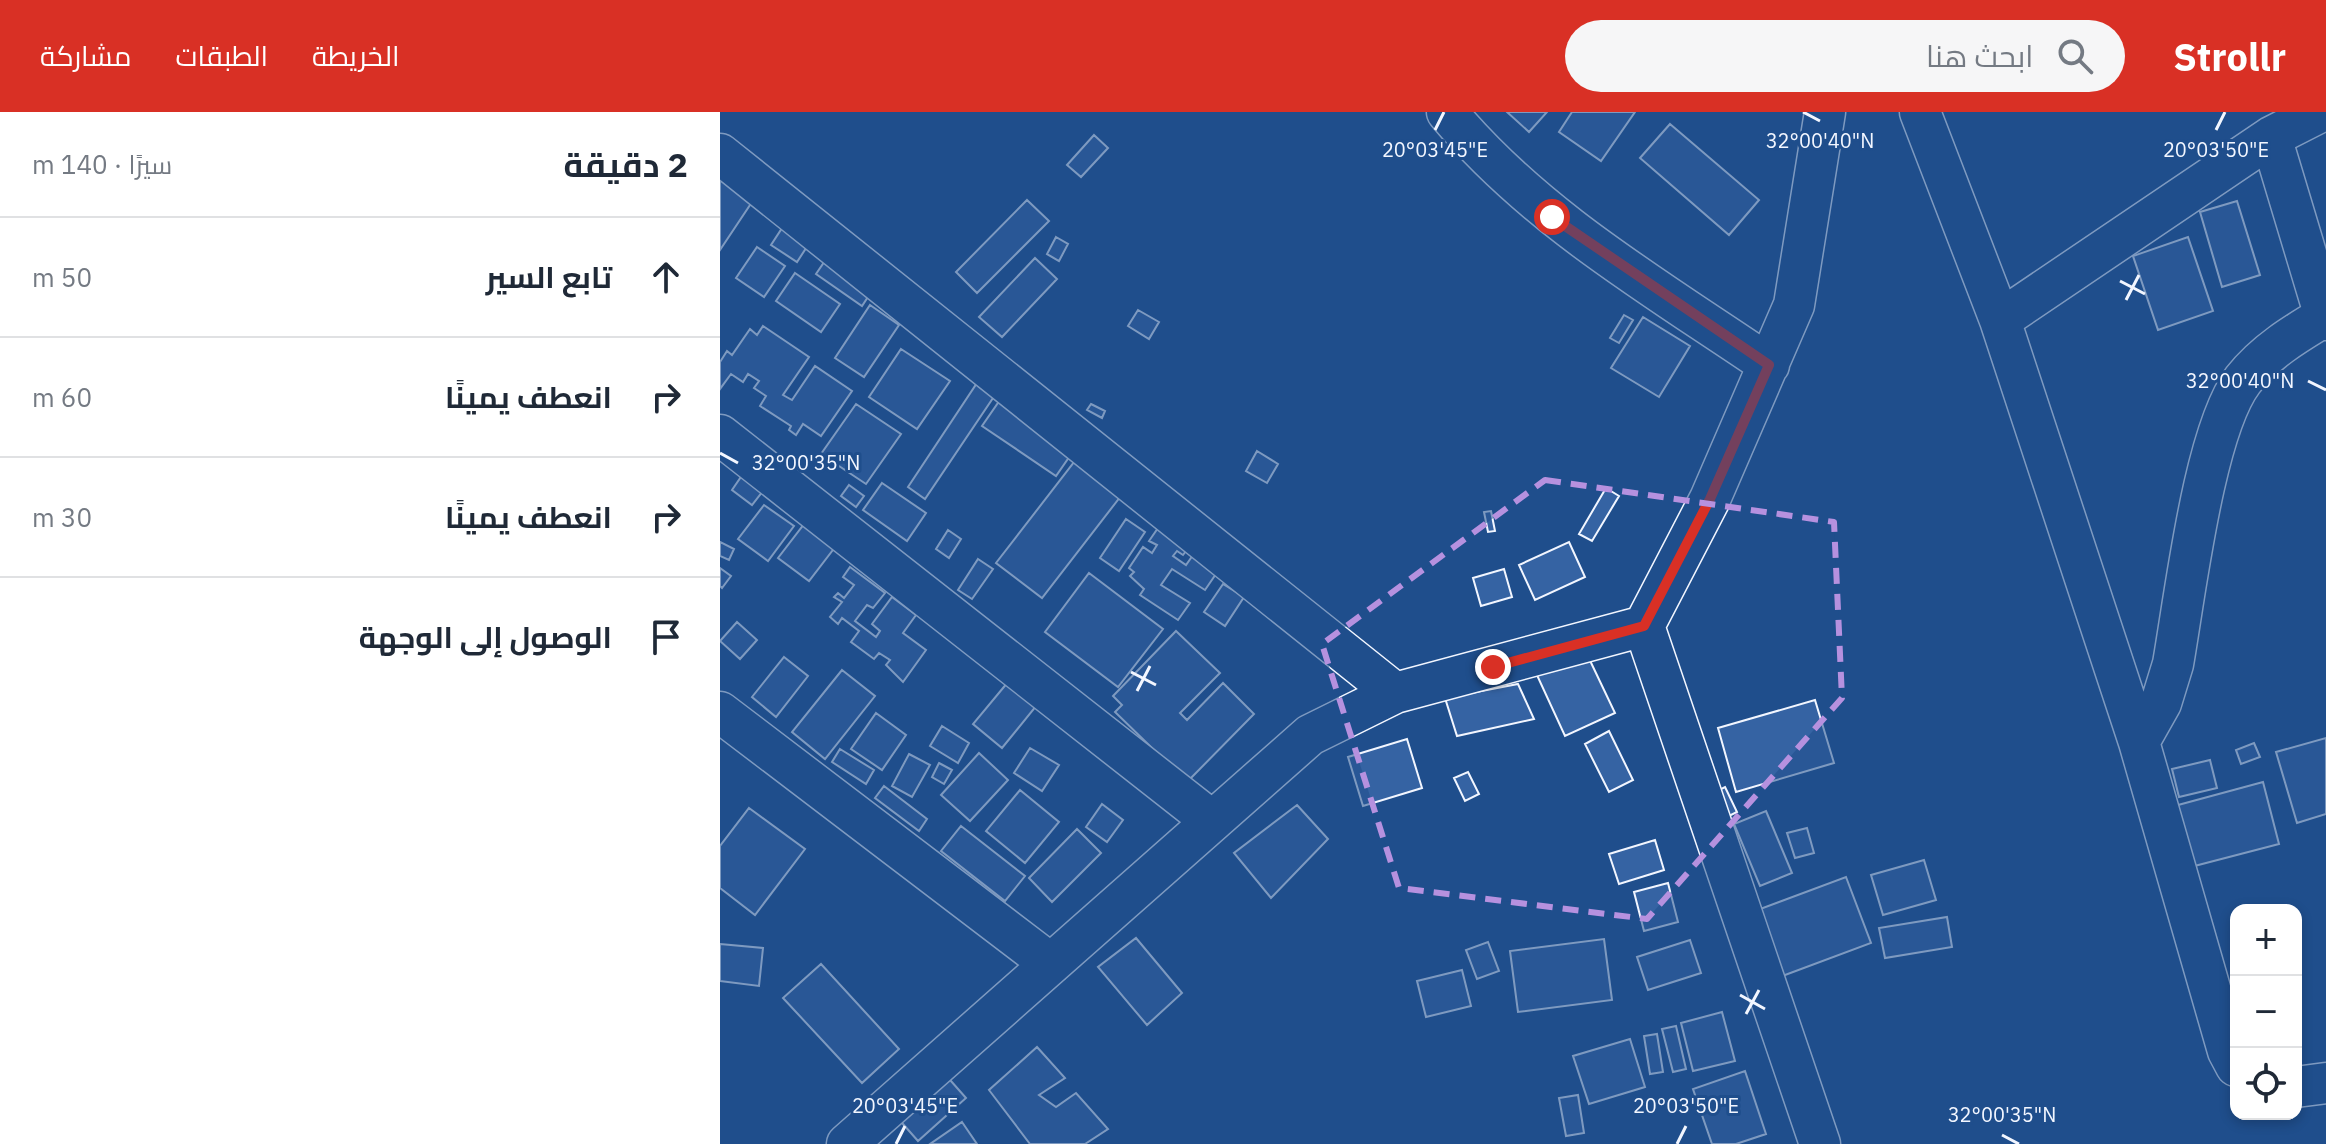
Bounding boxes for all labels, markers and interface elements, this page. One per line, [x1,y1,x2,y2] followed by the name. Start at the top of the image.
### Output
[1565,20,2125,92] search box
[2173,32,2286,81] text: Strollr
[2053,34,2097,78] icon: search
[1926,36,2033,75] text: ابحث هنا
[40,37,131,74] text: مشاركة
[175,37,268,74] text: الطبقات
[312,37,399,74] text: الخريطة
[1766,127,1874,154] text: 32°00'40"N
[1382,136,1488,163] text: 20°03'45"E
[2163,136,2269,163] text: 20°03'50"E
[563,142,688,186] text: 2 دقيقة
[32,147,172,181] text: سيرًا · 140 m
[1534,199,1570,235] route start
[644,255,688,299] icon: ahead
[486,257,612,296] text: تابع السير
[32,260,92,294] text: 50 m
[2186,367,2294,394] text: 32°00'40"N
[644,375,688,419] icon: right
[445,377,612,416] text: انعطف يمينًا
[32,380,92,414] text: 60 m
[752,449,860,476] text: 32°00'35"N
[644,495,688,539] icon: right
[445,497,612,536] text: انعطف يمينًا
[32,500,92,534] text: 30 m
[644,615,688,659] icon: arrive
[359,617,612,656] text: الوصول إلى الوجهة
[1475,649,1511,685] route end
[2230,904,2302,1120] map controls
[2230,904,2302,976] button: +
[2230,976,2302,1048] button: −
[2230,1048,2302,1120] button: locate
[852,1092,958,1119] text: 20°03'45"E
[1633,1092,1739,1119] text: 20°03'50"E
[1948,1101,2056,1128] text: 32°00'35"N

